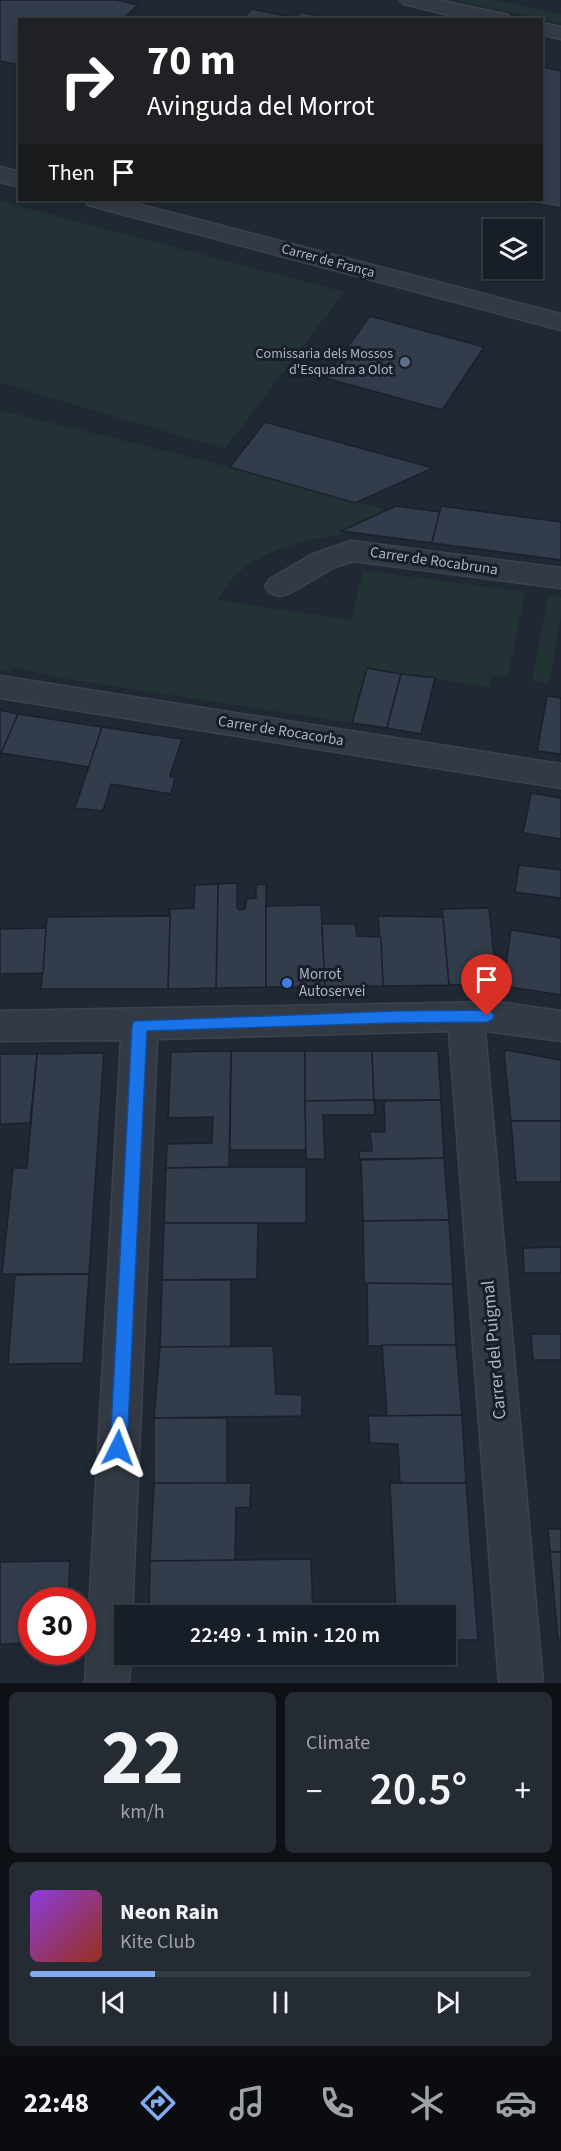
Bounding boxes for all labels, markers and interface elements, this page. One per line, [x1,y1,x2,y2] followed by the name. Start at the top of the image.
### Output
[147,31,236,91] text: 70 m
[48,42,126,120] icon: right
[147,87,374,126] text: Avinguda del Morrot
[107,156,140,189] icon: arrive
[48,157,95,189] text: Then
[483,219,543,279] map controls
[483,219,543,279] button: layers
[279,239,377,283] street label: Carrer de França
[256,344,393,380] place label: Comissaria dels Mossos d'Esquadra a Olot
[398,355,412,369] marker: Comissaria dels Mossos d'Esquadra a Olot
[369,542,499,580] street label: Carrer de Rocabruna
[217,711,345,751] street label: Carrer de Rocacorba
[461,954,512,1016] pin
[470,963,503,996] icon: arrive
[299,964,366,1002] place label: Morrot Autoservei
[280,976,294,990] marker: Morrot Autoservei
[475,1279,513,1421] street label: Carrer del Puigmal
[86,1416,150,1480] position arrow
[18,1587,96,1665] speed limit sign: 30
[190,1619,380,1651] text: 22:49 · 1 min · 120 m
[101,1703,184,1814] text: 22
[306,1729,370,1757] text: Climate
[370,1758,467,1822] text: 20.5°
[306,1768,322,1815] text: −
[515,1768,531,1815] text: +
[120,1798,165,1826] text: km/h
[120,1896,219,1928] text: Neon Rain
[120,1928,195,1956] text: Kite Club
[97,1986,130,2019] icon: previous
[264,1986,297,2019] icon: pause
[431,1986,464,2019] icon: next
[137,2082,179,2124] icon: directions
[226,2082,268,2124] icon: music
[316,2082,358,2124] icon: phone
[406,2082,448,2124] icon: climate
[495,2082,537,2124] icon: car
[24,2084,89,2123] text: 22:48

